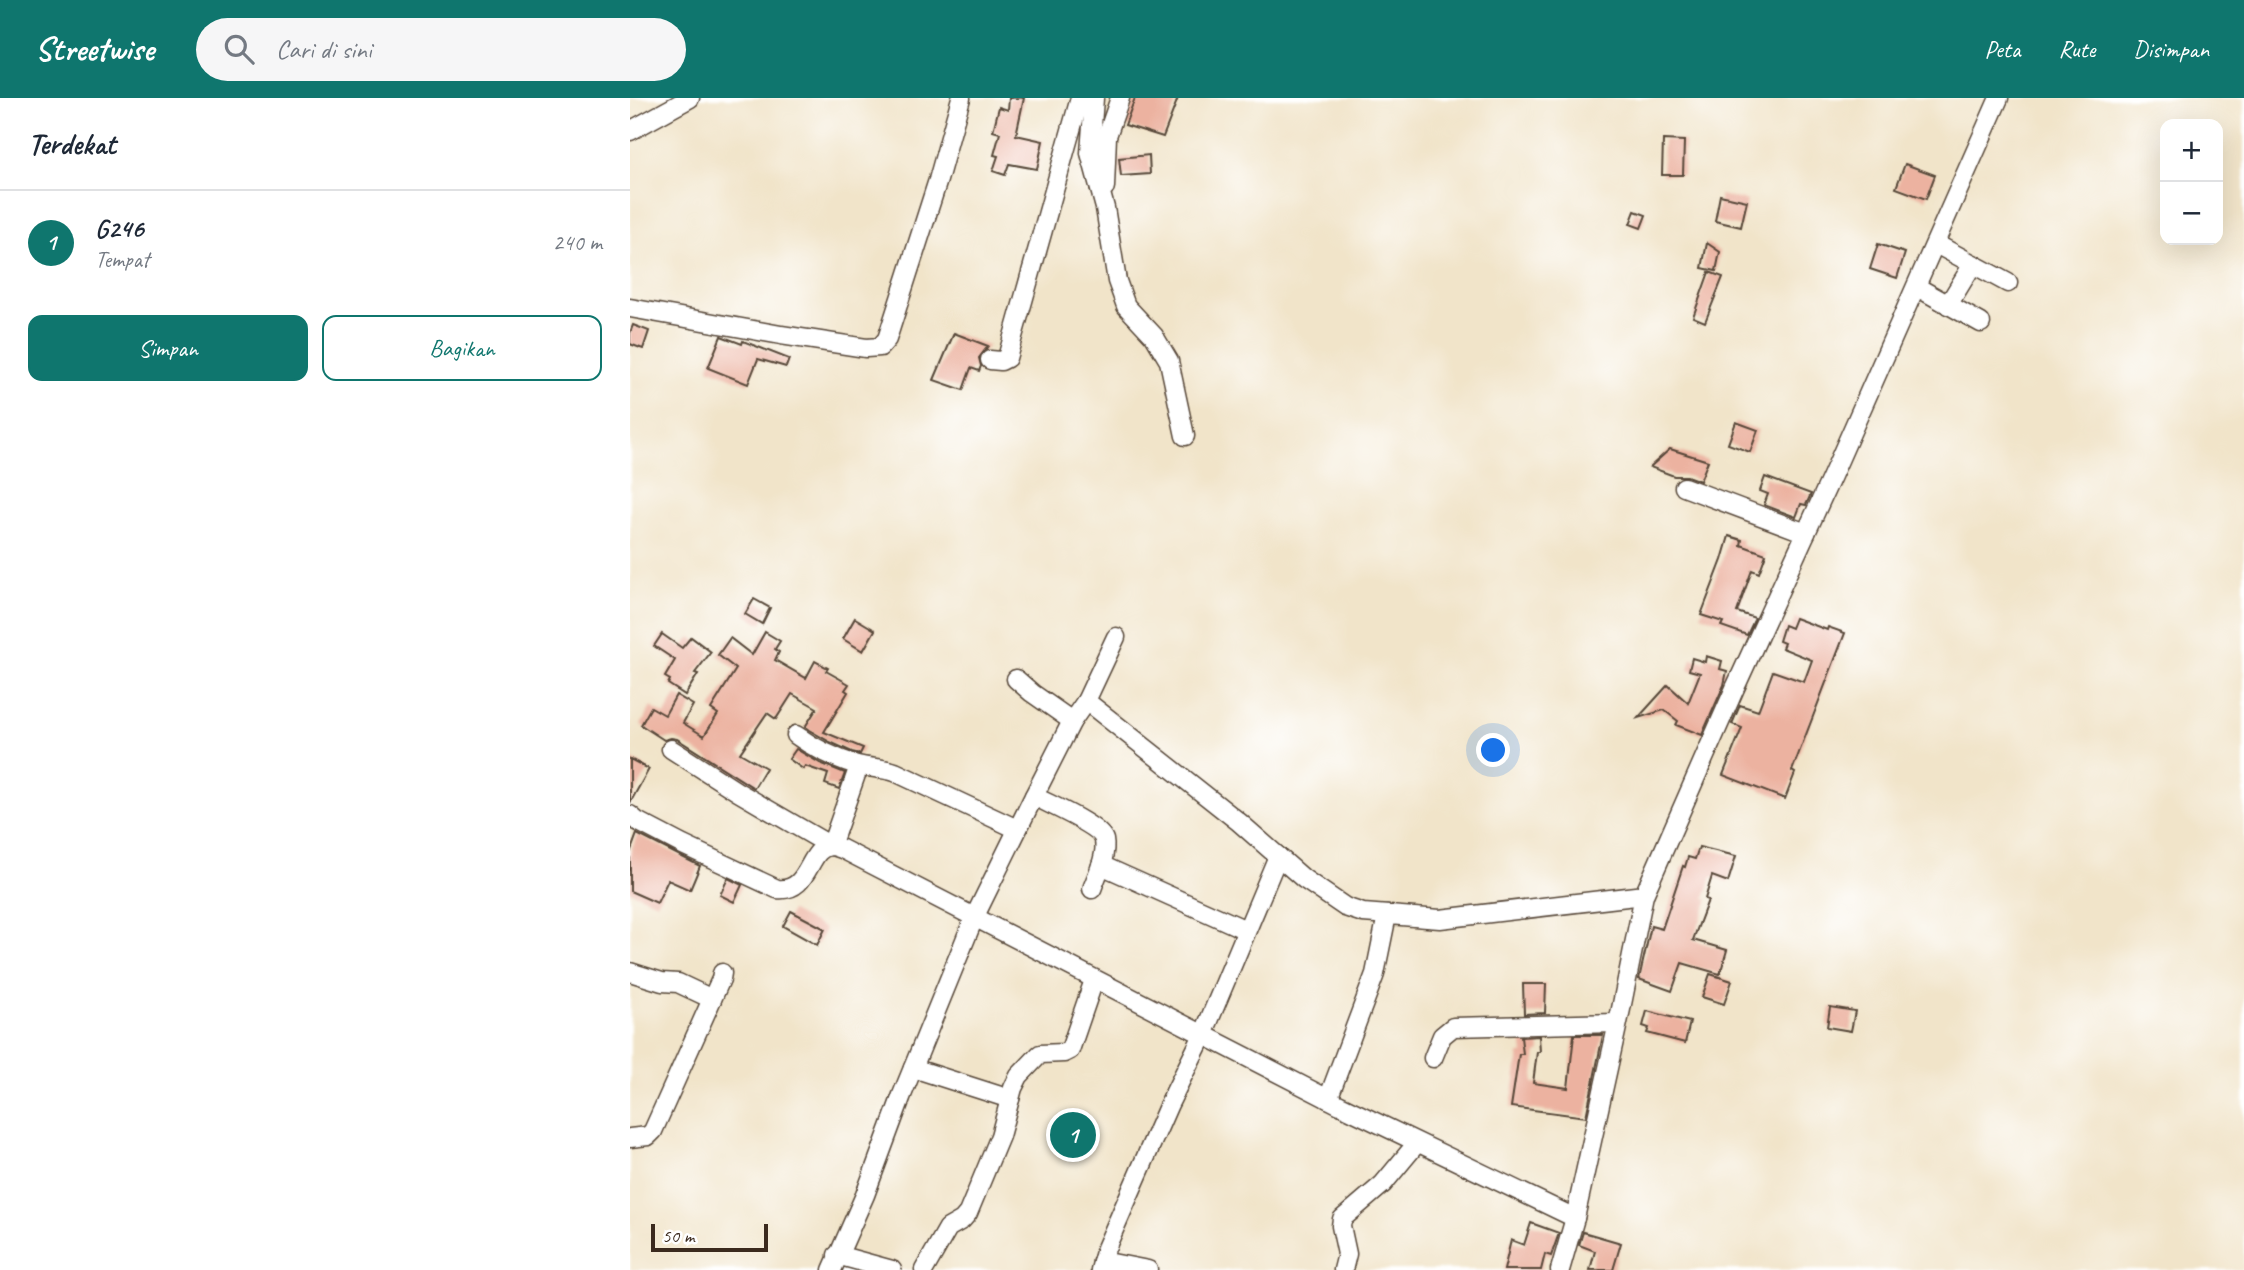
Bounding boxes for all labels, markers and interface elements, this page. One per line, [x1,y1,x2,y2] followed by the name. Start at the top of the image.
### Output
[196,18,686,81] search box
[35,28,154,70] text: Streetwise
[220,30,258,68] icon: search
[276,33,372,66] text: Cari di sini
[1984,34,2020,64] text: Peta
[2058,34,2095,64] text: Rute
[2133,34,2209,64] text: Disimpan
[2160,119,2223,245] map controls
[2160,119,2223,182] button: +
[28,125,116,163] text: Terdekat
[2160,182,2223,245] button: −
[95,212,144,245] text: G246
[46,228,56,257] text: 1
[553,228,602,257] text: 240 m
[95,245,149,274] text: Tempat
[28,315,308,381] button: Simpan
[322,315,602,381] button: Bagikan
[1476,733,1510,767] your location
[1050,1109,1096,1161] pin: 1
[651,1221,768,1253] scale bar
[662,1224,694,1248] text: 50 m

